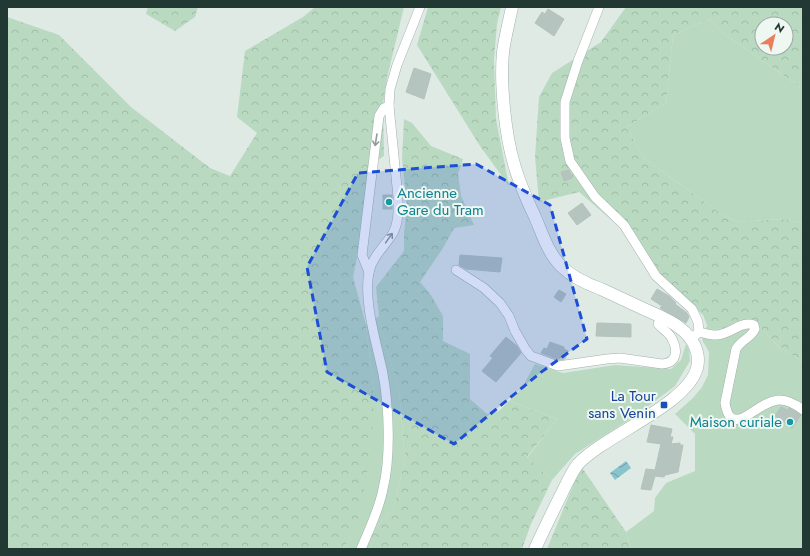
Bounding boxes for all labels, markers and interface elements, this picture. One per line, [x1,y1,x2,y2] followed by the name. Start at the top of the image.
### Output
[754,16,794,56] north arrow
[772,19,788,37] text: N
[372,133,380,146] one-way arrow
[397,182,484,221] place label: Ancienne Gare du Tram
[384,197,394,207] marker: Ancienne Gare du Tram
[385,233,393,244] one-way arrow
[588,385,657,424] place label: La Tour sans Venin
[659,400,669,410] marker: La Tour sans Venin
[690,411,782,433] place label: Maison curiale
[785,417,795,427] marker: Maison curiale

